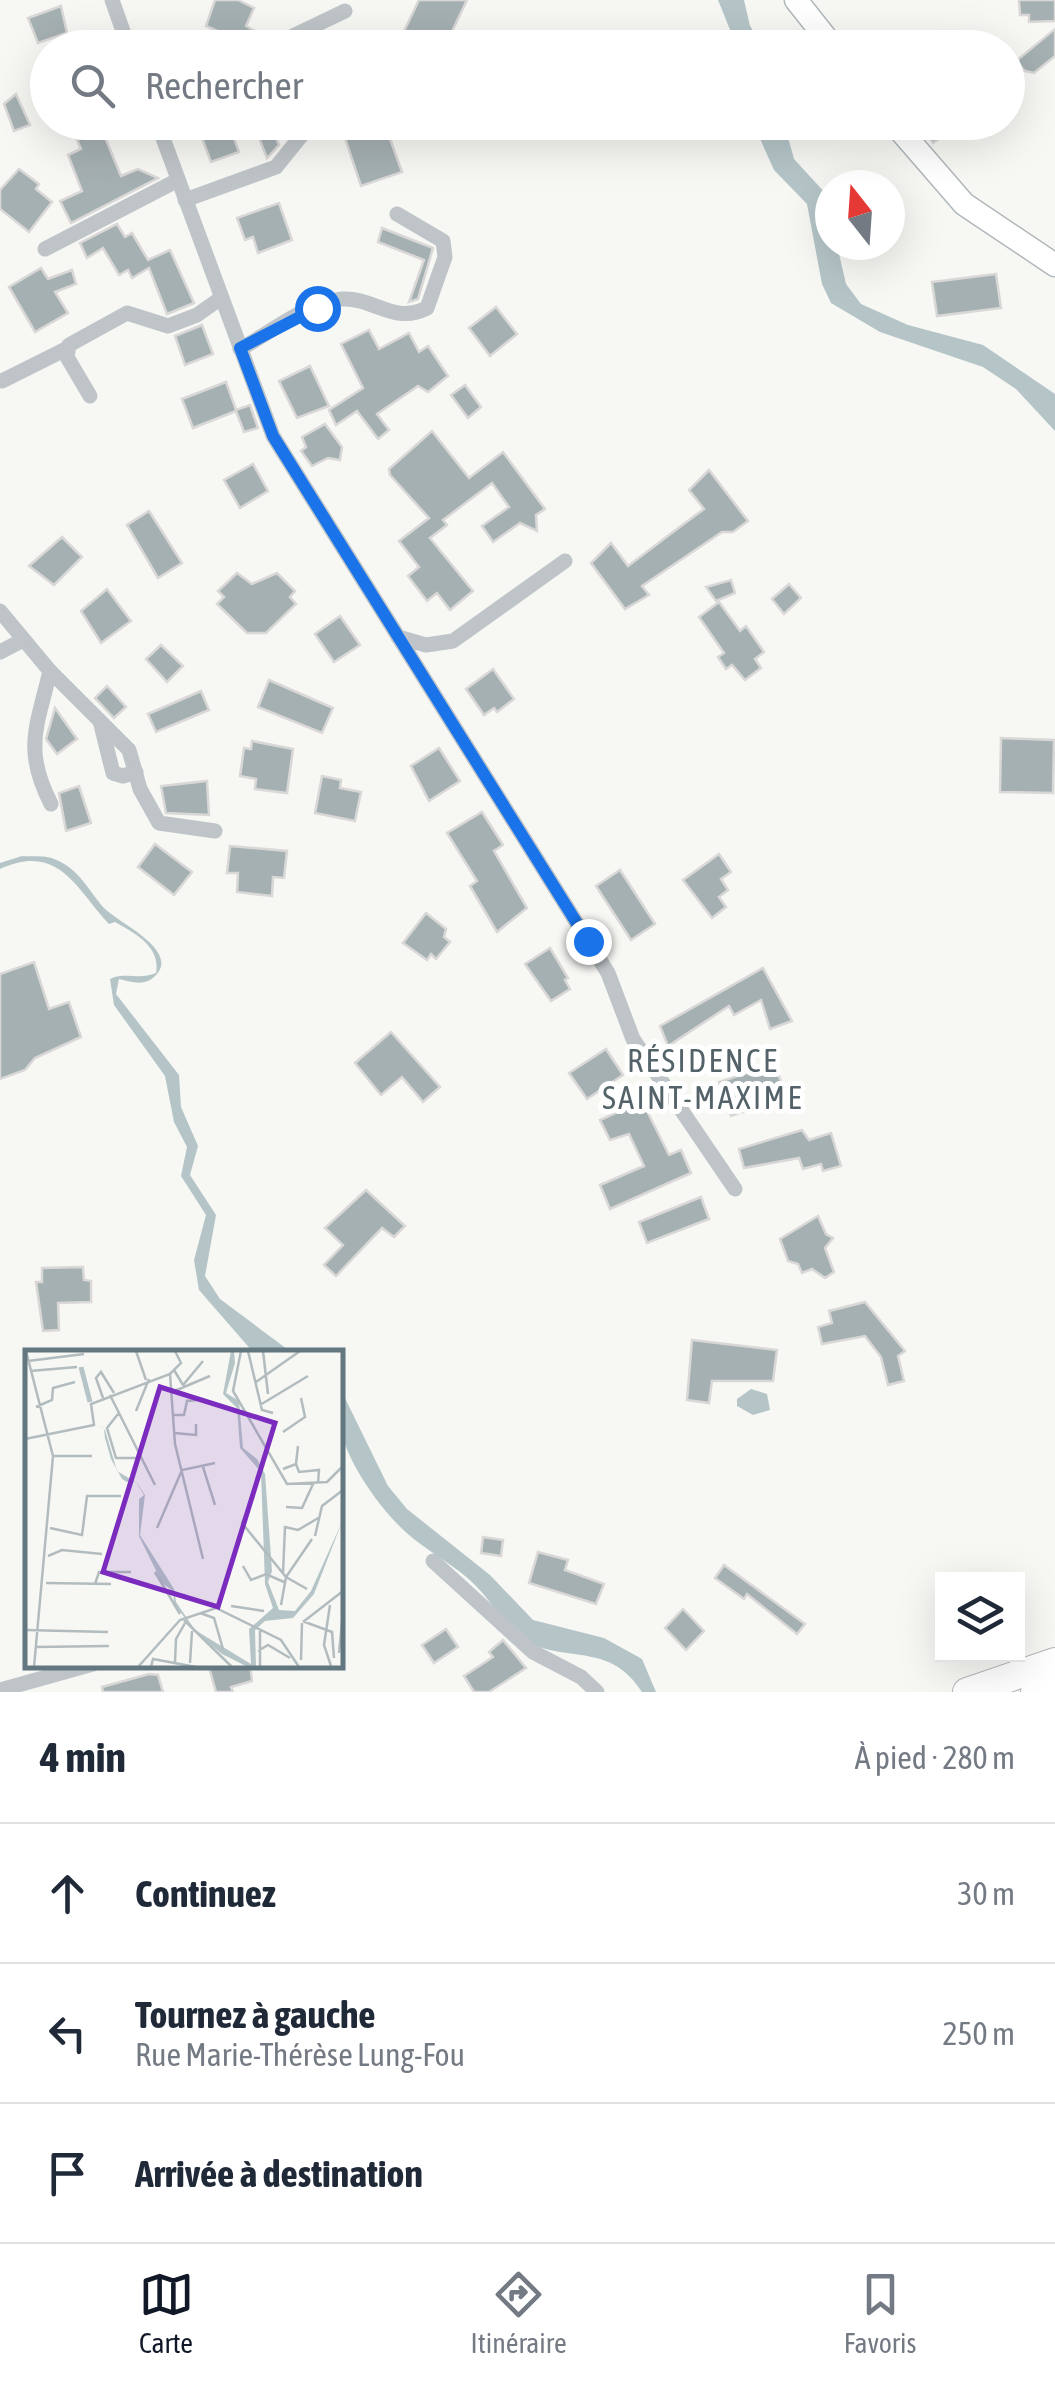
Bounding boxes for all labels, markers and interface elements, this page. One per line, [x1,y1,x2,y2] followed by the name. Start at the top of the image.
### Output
[30,30,1025,140] search box
[65,58,120,113] icon: search
[145,64,303,107] text: Rechercher
[815,170,905,260] north arrow
[295,286,341,332] route start
[566,919,612,965] route end
[602,1042,804,1116] district label: RÉSIDENCE SAINT-MAXIME
[25,1350,342,1667] inset map
[935,1572,1025,1662] map controls
[935,1572,1025,1662] button: layers
[40,1733,126,1781] text: 4 min
[855,1739,1015,1776] text: À pied · 280 m
[40,1866,95,1921] icon: ahead
[135,1872,276,1915] text: Continuez
[957,1875,1015,1912] text: 30 m
[135,1993,376,2036] text: Tournez à gauche
[40,2006,95,2061] icon: left
[942,2015,1015,2052] text: 250 m
[135,2036,465,2073] text: Rue Marie-Thérèse Lung-Fou
[40,2146,95,2201] icon: arrive
[135,2152,423,2195] text: Arrivée à destination
[139,2267,194,2359] tab: Carte
[471,2267,567,2359] tab: Itinéraire
[844,2267,916,2359] tab: Favoris

